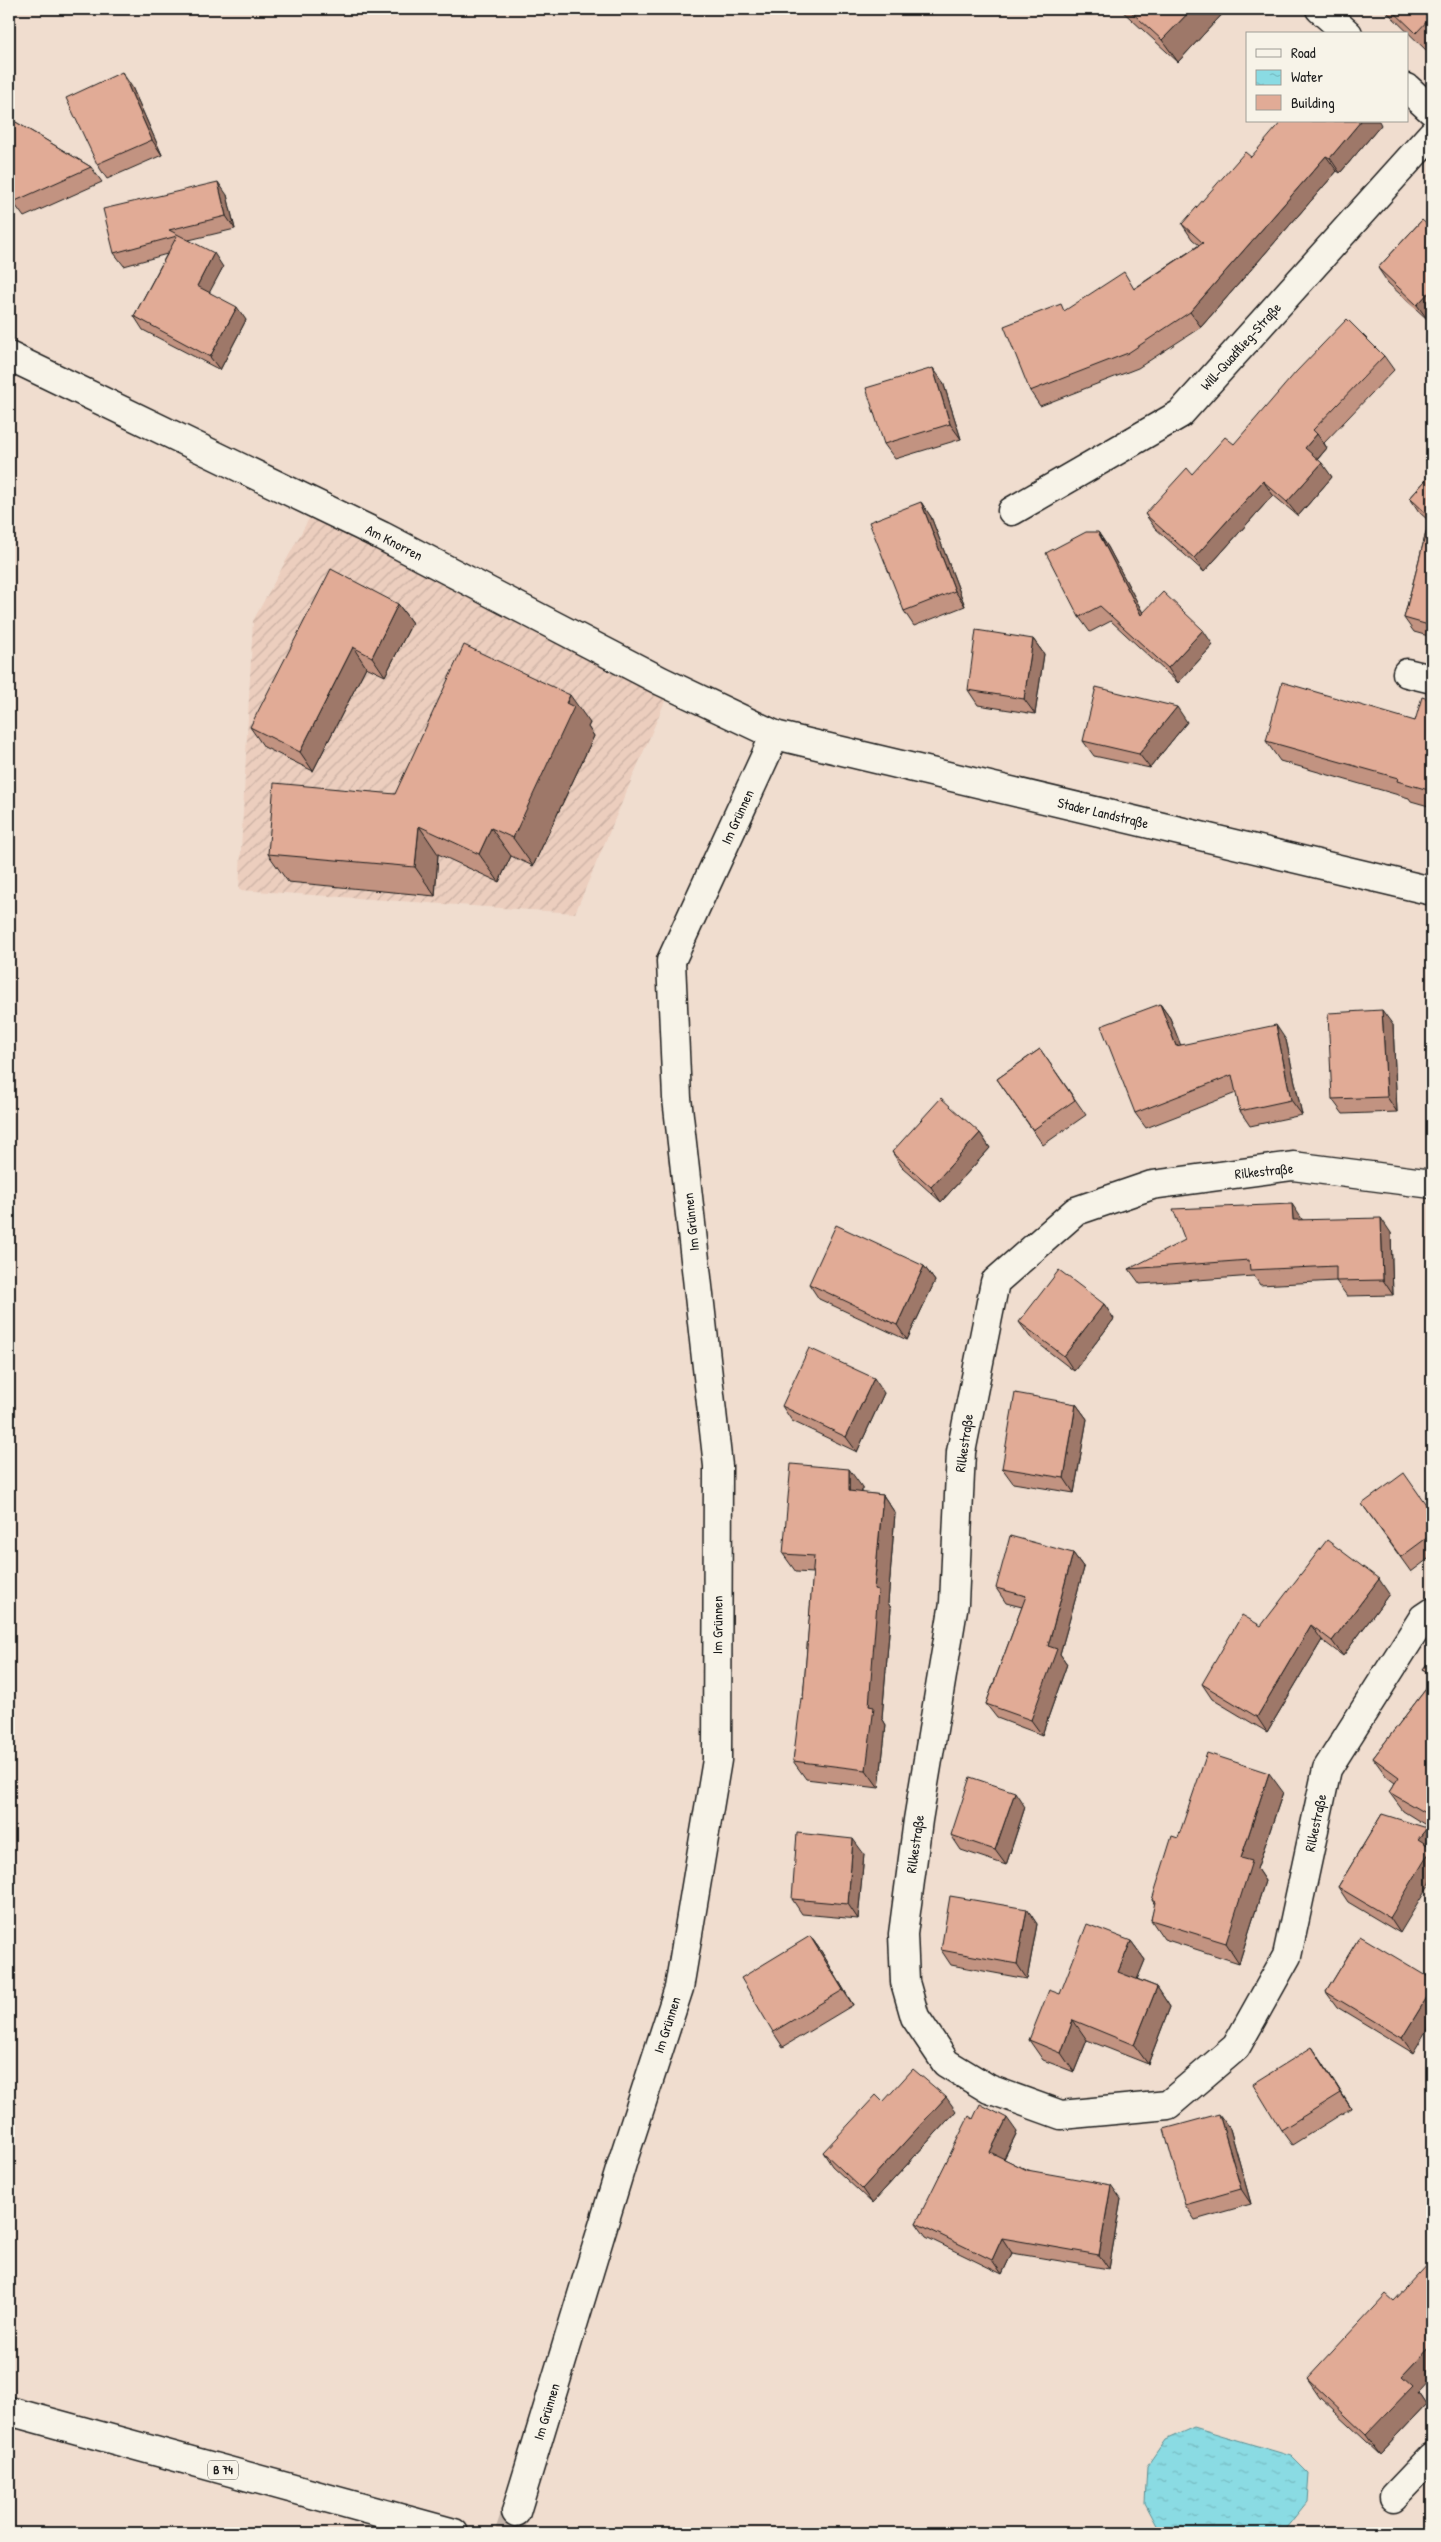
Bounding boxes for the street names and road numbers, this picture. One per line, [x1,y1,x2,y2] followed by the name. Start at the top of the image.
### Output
[1196,298,1285,394] street label: Will-Quadflieg-Straße
[363,520,426,565] street label: Am Knorren
[716,786,758,847] street label: Im Grünnen
[1056,792,1151,833] street label: Stader Landstraße
[1234,1158,1295,1184] street label: Rilkestraße
[678,1192,703,1252] street label: Im Grünnen
[950,1412,978,1473] street label: Rilkestraße
[707,1596,727,1654] street label: Im Grünnen
[1300,1792,1331,1853] street label: Rilkestraße
[901,1813,929,1874] street label: Rilkestraße
[648,1994,685,2055] street label: Im Grünnen
[528,2381,564,2442] street label: Im Grünnen
[208,2460,238,2480] road number: B 74

